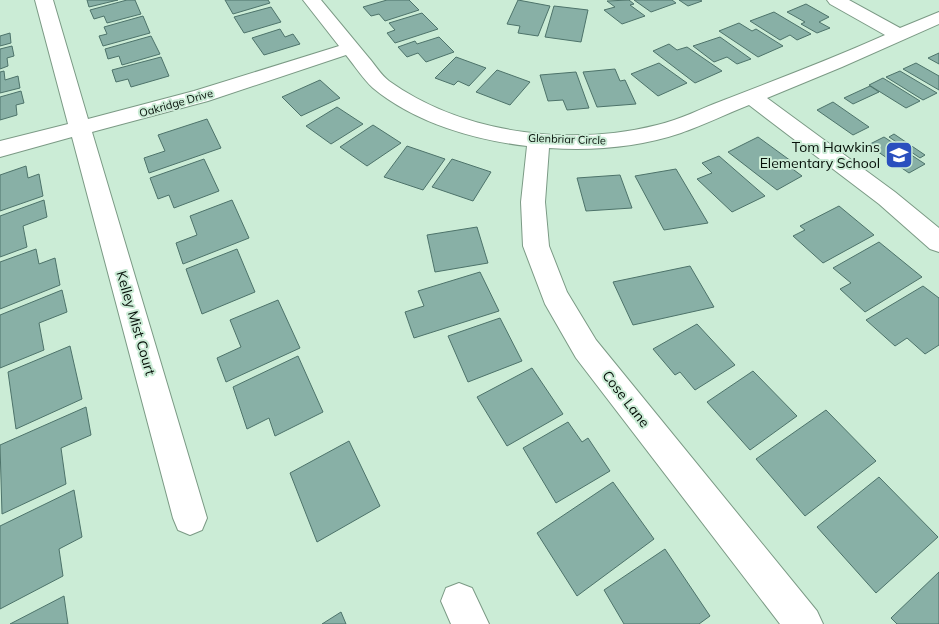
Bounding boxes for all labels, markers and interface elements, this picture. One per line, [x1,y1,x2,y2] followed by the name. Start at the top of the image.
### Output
[138,86,214,120] street label: Oakridge Drive
[528,131,606,147] street label: Glenbriar Circle
[760,138,880,172] place label: Tom Hawkins Elementary School
[884,140,914,170] school or university icon: Tom Hawkins Elementary School
[112,269,160,377] street label: Kelley Mist Court
[598,367,654,431] street label: Cose Lane

